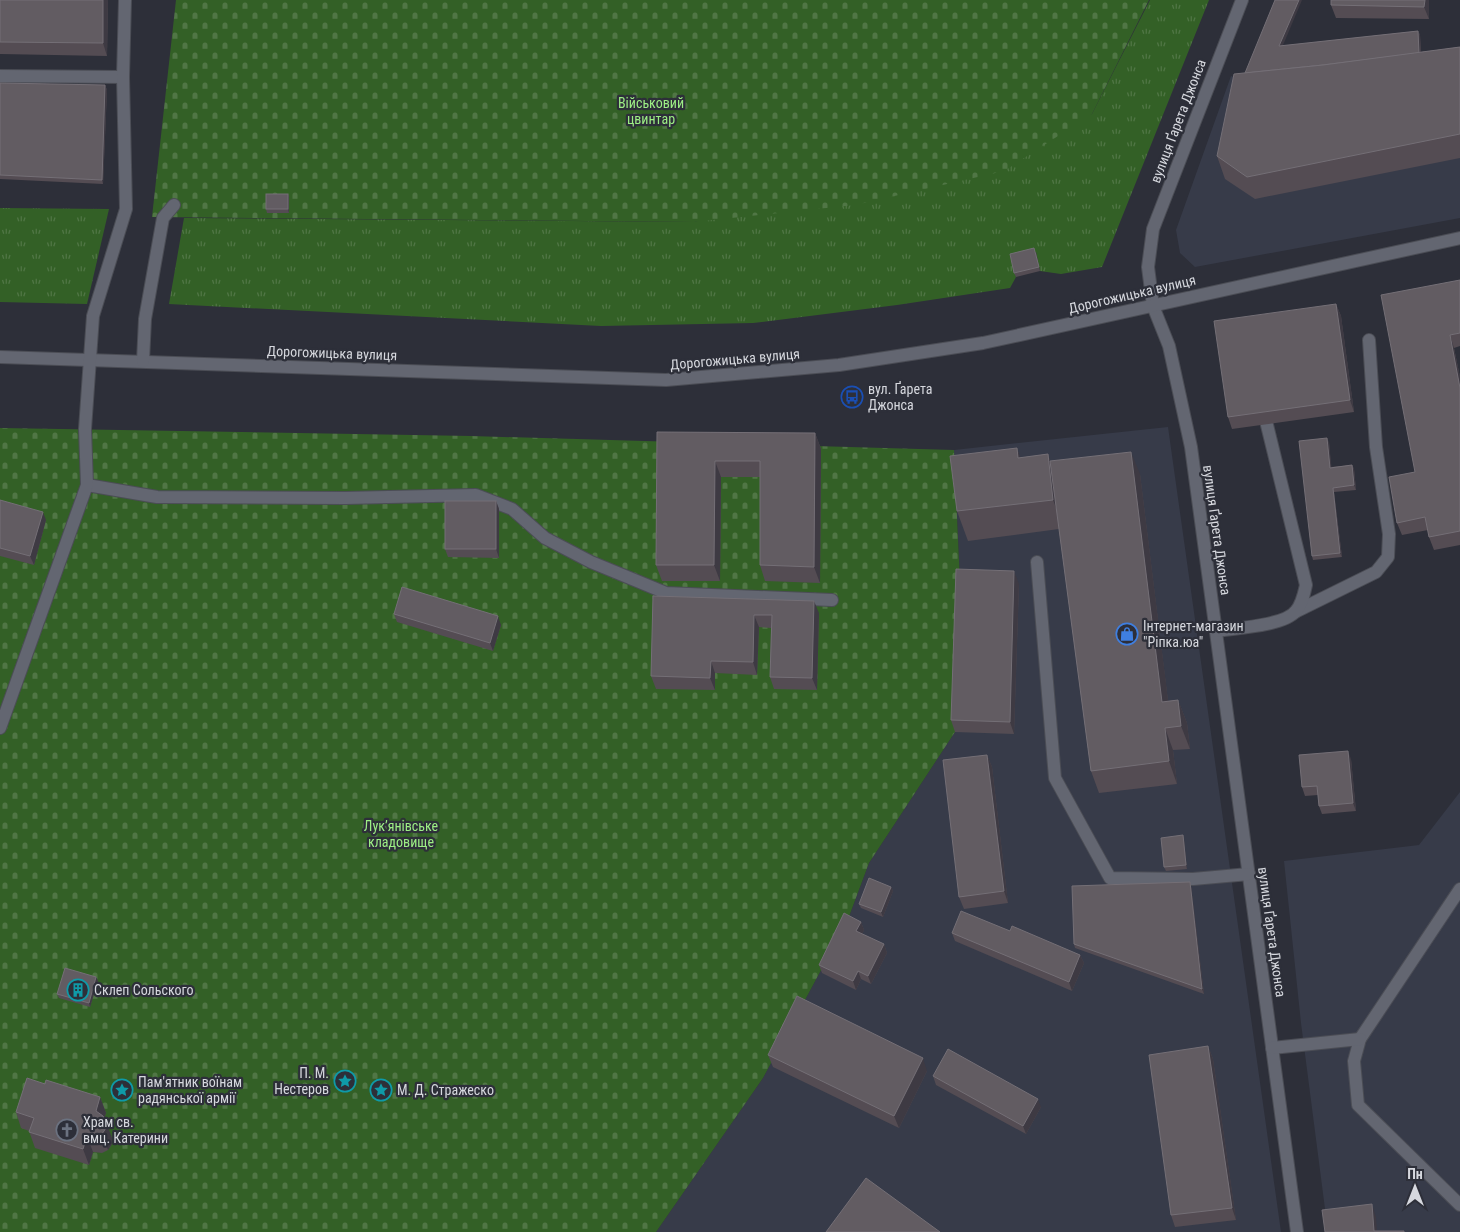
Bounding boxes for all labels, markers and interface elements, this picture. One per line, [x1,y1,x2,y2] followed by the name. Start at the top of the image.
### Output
[1147,57,1209,185] street label: вулиця Ґарета Джонса
[618,95,684,127] park label: Військовий цвинтар
[1067,272,1197,316] street label: Дорогожицька вулиця
[267,343,397,363] street label: Дорогожицька вулиця
[669,345,801,373] street label: Дорогожицька вулиця
[868,381,933,413] place label: вул. Ґарета Джонса
[840,385,864,409] bus stop icon: вул. Ґарета Джонса
[1200,464,1234,596] street label: вулиця Ґарета Джонса
[1143,618,1244,650] place label: Інтернет-магазин "Ріпка.юа"
[1115,622,1139,646] shop icon: Інтернет-магазин "Ріпка.юа"
[364,818,439,850] park label: Лукʼянівське кладовище
[1255,866,1289,998] street label: вулиця Ґарета Джонса
[66,978,90,1002] building icon: Склеп Сольского
[94,982,194,998] place label: Склеп Сольского
[274,1065,329,1097] place label: П. М. Нестеров
[333,1069,357,1093] place icon: П. М. Нестеров
[138,1074,242,1106] place label: Пам'ятник воїнам радянської армії
[110,1078,134,1102] place icon: Пам'ятник воїнам радянської армії
[369,1078,393,1102] place icon: М. Д. Стражеско
[397,1082,494,1098] place label: М. Д. Стражеско
[83,1114,168,1146] place label: Храм св. вмц. Катерини
[55,1118,79,1142] church icon: Храм св. вмц. Катерини
[1390,1162,1440,1212] north arrow
[1407,1166,1423,1182] text: Пн

